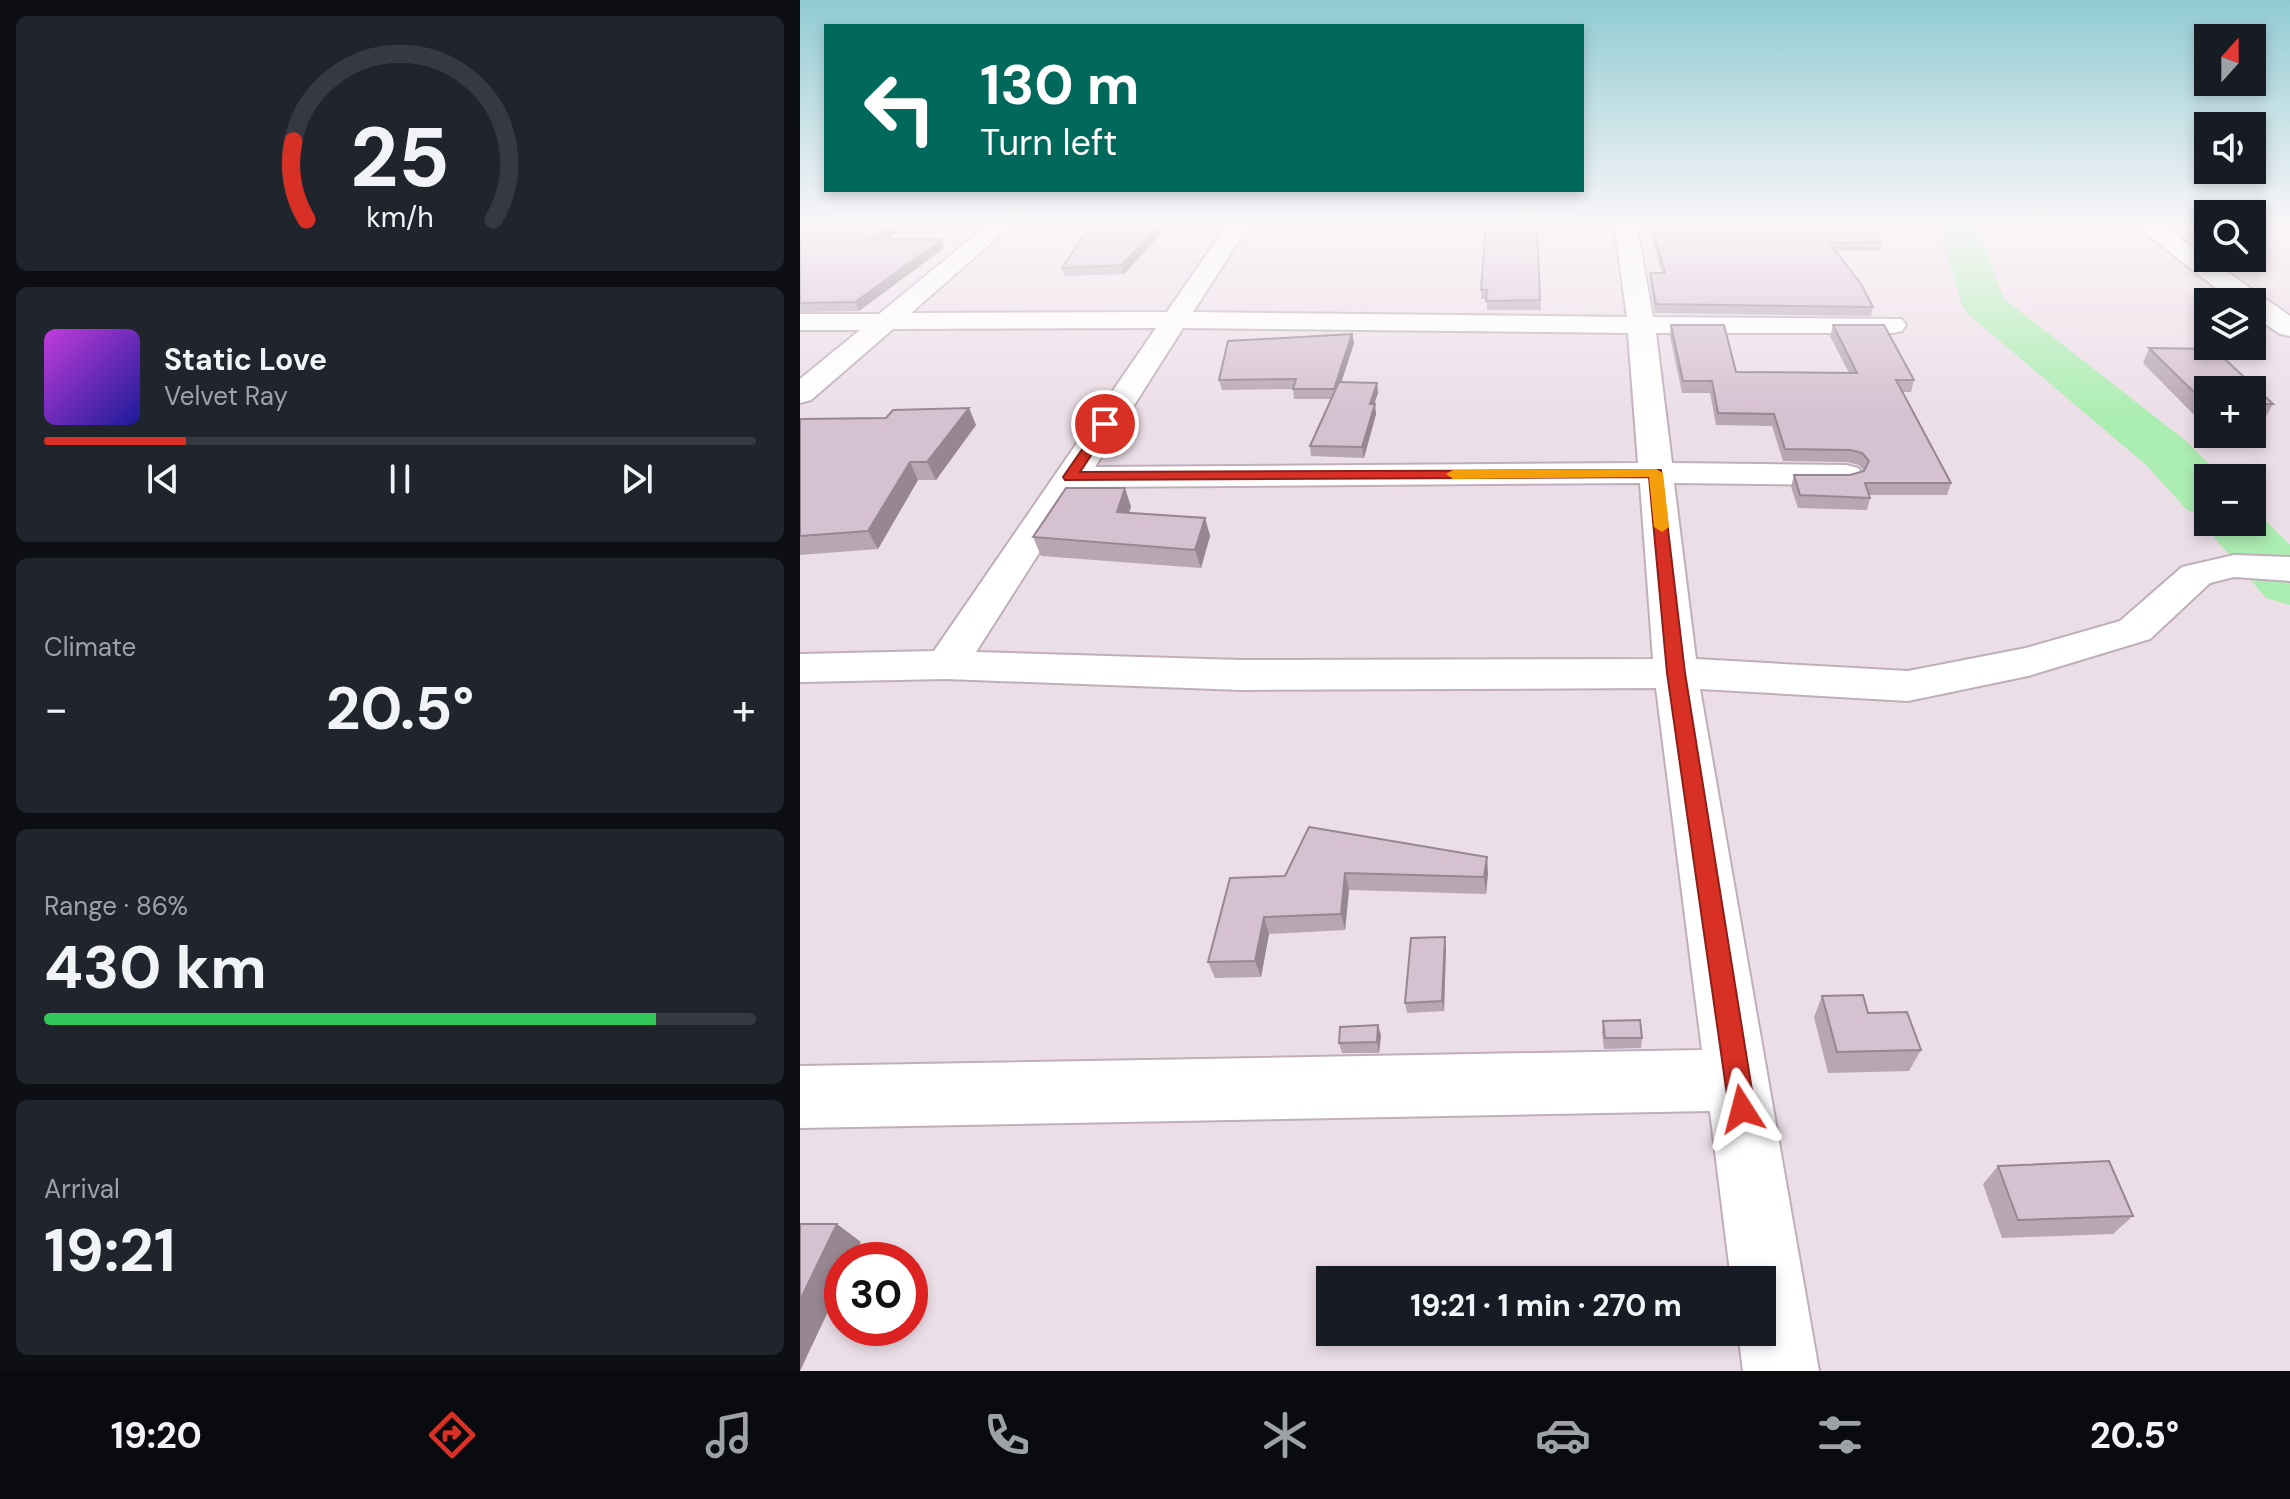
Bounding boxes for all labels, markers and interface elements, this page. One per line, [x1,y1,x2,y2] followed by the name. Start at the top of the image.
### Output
[2194,24,2266,96] north arrow
[2194,24,2266,536] map controls
[980,48,1139,121] text: 130 m
[848,56,952,160] icon: left
[350,102,450,211] text: 25
[2194,112,2266,184] button: sound
[980,119,1117,166] text: Turn left
[366,199,434,236] text: km/h
[2194,200,2266,272] button: search
[2194,288,2266,360] button: layers
[164,340,327,379] text: Static Love
[2194,376,2266,448] button: +
[164,379,288,413] text: Velvet Ray
[1071,390,1139,458] pin
[1083,402,1127,446] icon: arrive
[141,457,185,501] icon: previous
[378,457,422,501] icon: pause
[615,457,659,501] icon: next
[2194,464,2266,536] button: −
[44,630,136,664] text: Climate
[326,669,474,748] text: 20.5°
[44,680,68,738] text: −
[732,680,756,738] text: +
[44,889,188,923] text: Range · 86%
[44,928,267,1007] text: 430 km
[1700,1067,1784,1151] position arrow
[44,1172,120,1206] text: Arrival
[44,1211,176,1290] text: 19:21
[824,1242,928,1346] speed limit sign: 30
[1410,1286,1682,1325] text: 19:21 · 1 min · 270 m
[424,1407,480,1463] icon: directions
[701,1407,757,1463] icon: music
[979,1407,1035,1463] icon: phone
[1257,1407,1313,1463] icon: climate
[1535,1407,1591,1463] icon: car
[1812,1407,1868,1463] icon: filters
[111,1412,202,1459] text: 19:20
[2090,1412,2179,1459] text: 20.5°

